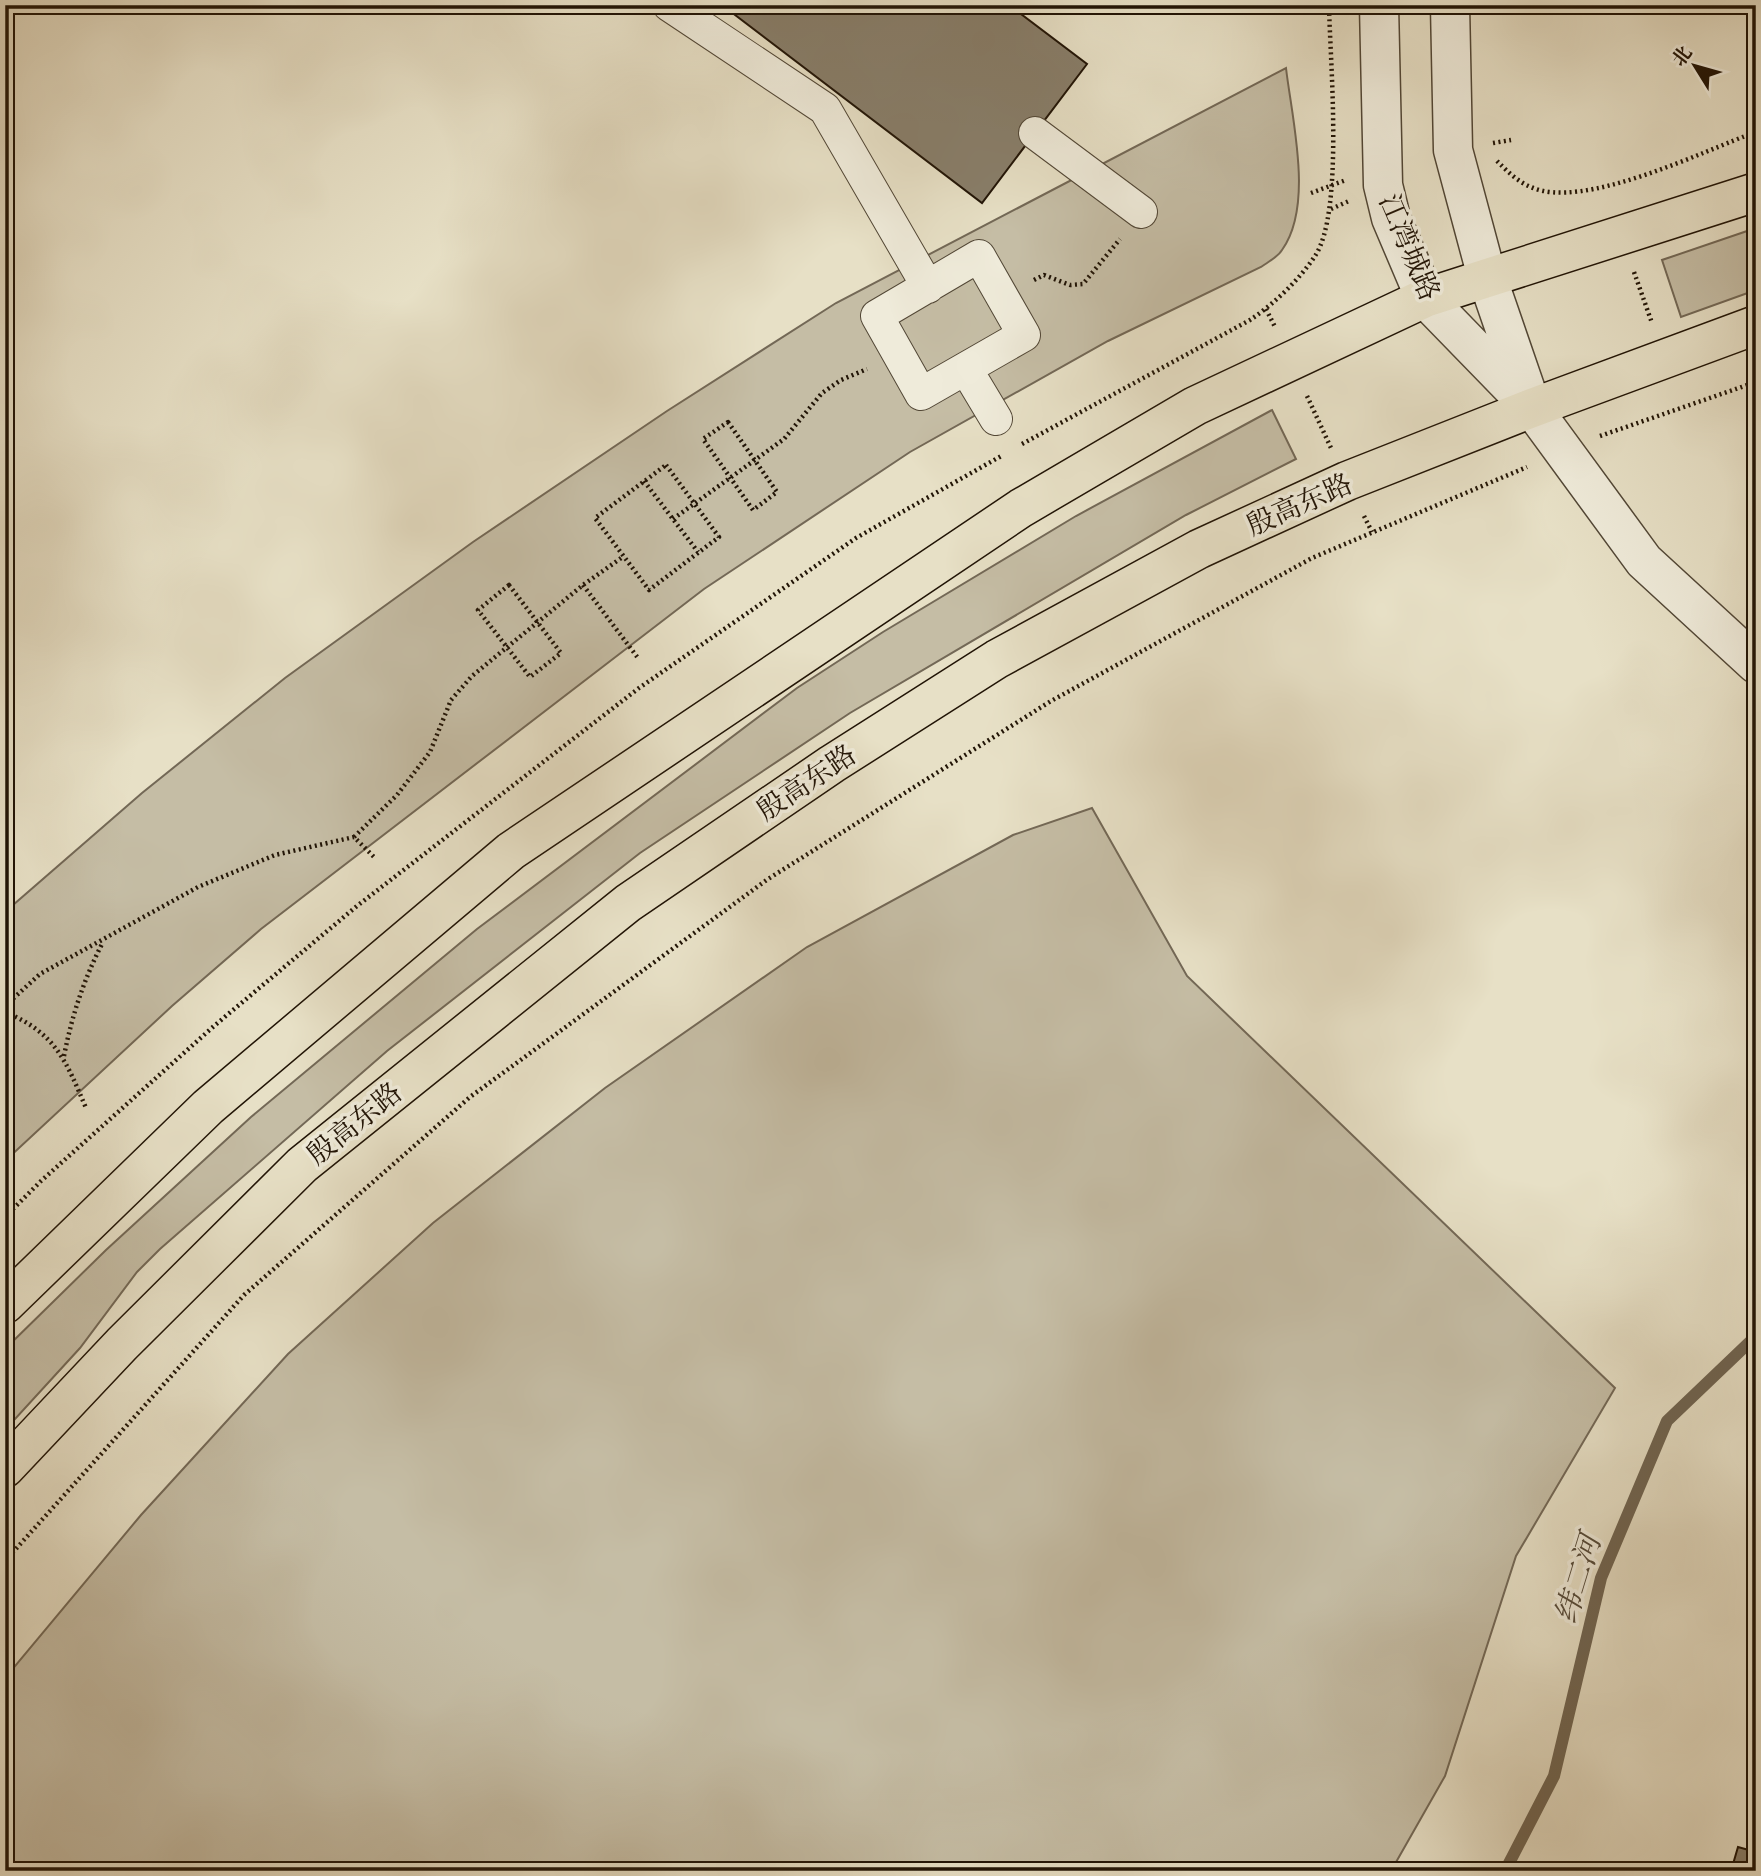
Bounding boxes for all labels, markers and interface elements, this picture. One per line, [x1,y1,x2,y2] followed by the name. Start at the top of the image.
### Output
[1660,32,1730,102] north arrow
[1665,40,1698,72] text: 北
[1370,187,1451,306] street label: 江湾城路
[1239,462,1358,545] street label: 殷高东路
[748,733,864,830] street label: 殷高东路
[297,1071,410,1174] street label: 殷高东路
[1543,1524,1613,1628] water label: 纬二河

